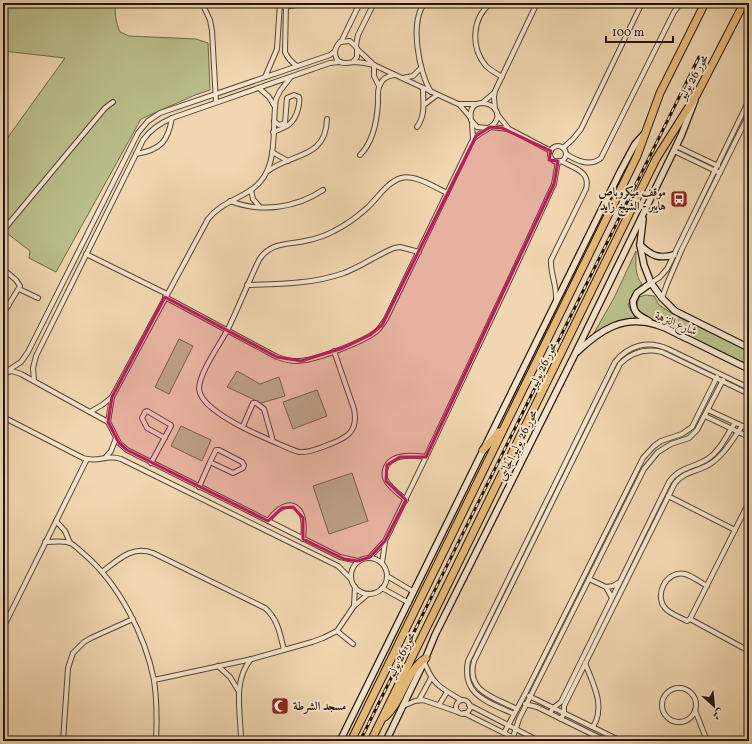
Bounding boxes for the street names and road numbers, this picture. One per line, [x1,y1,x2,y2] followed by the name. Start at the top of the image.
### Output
[674,51,713,104] street label: محور 26 يوليو
[651,308,699,342] street label: شارع النزهة
[526,339,562,392] street label: محور 26 يوليو
[494,407,542,483] street label: محور 26 يوليو الجانبى
[384,629,420,682] street label: محور 26 يوليو

